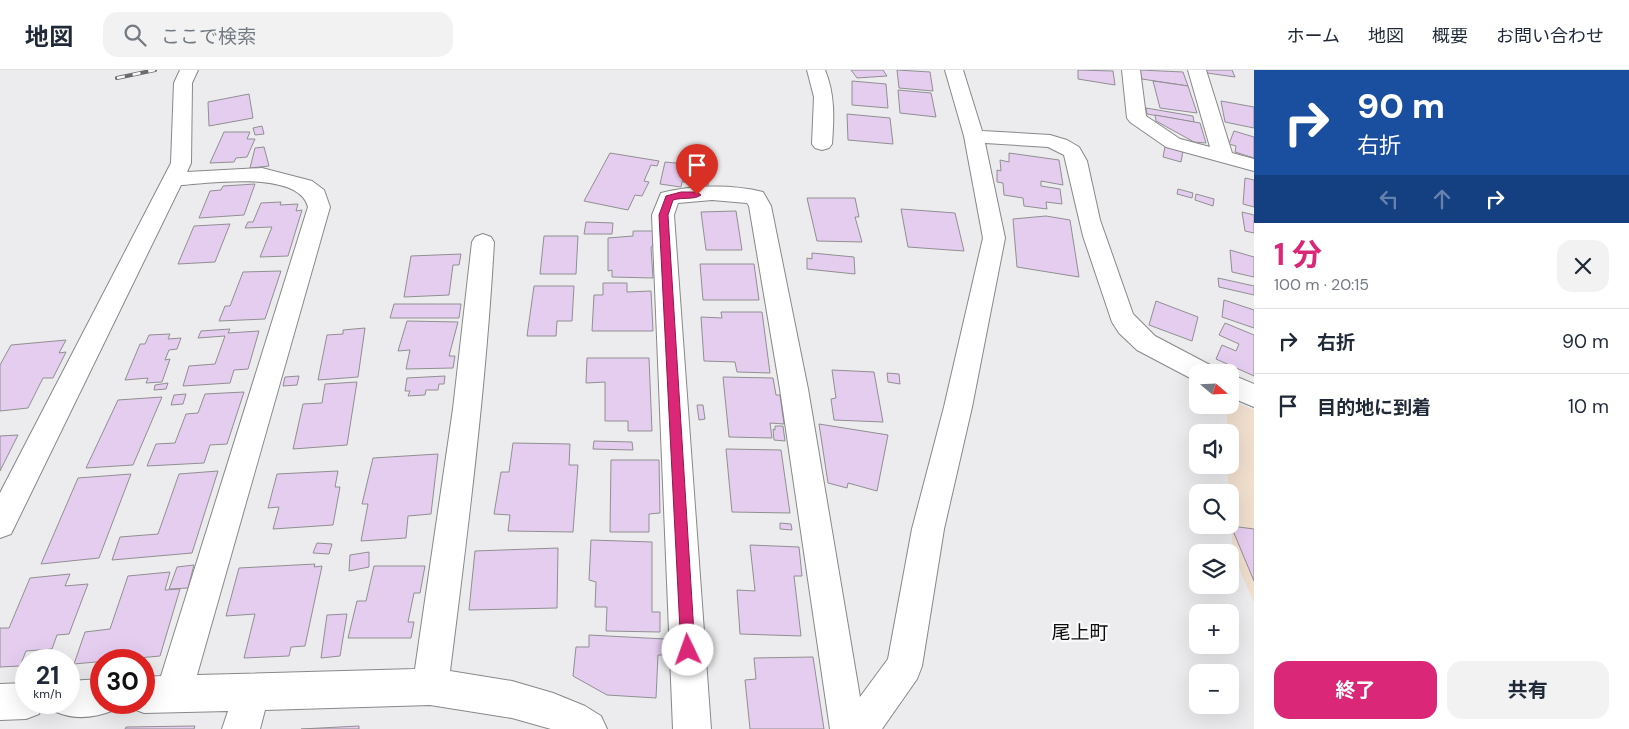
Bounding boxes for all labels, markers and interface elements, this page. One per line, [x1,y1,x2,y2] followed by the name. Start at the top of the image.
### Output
[103,12,453,57] search box
[25,21,73,52] text: 地図
[121,21,149,49] icon: search
[161,24,256,49] text: ここで検索
[1287,24,1340,48] text: ホーム
[1368,24,1404,48] text: 地図
[1432,24,1468,48] text: 概要
[1496,24,1604,48] text: お問い合わせ
[1357,83,1445,129] text: 90 m
[1274,90,1339,155] icon: right
[1357,131,1401,160] text: 右折
[676,144,718,195] pin
[683,151,711,179] icon: arrive
[1375,185,1403,213] icon: left
[1428,185,1456,213] icon: ahead
[1481,185,1509,213] icon: right
[1274,235,1322,274] text: 1 分
[1557,240,1609,292] button: close
[1274,274,1369,295] text: 100 m · 20:15
[1274,327,1302,355] icon: right
[1562,329,1609,354] text: 90 m
[1317,330,1355,355] text: 右折
[1189,364,1239,414] north arrow
[1189,364,1239,714] map controls
[1274,392,1302,420] icon: arrive
[1568,394,1609,419] text: 10 m
[1317,395,1431,420] text: 目的地に到着
[1189,424,1239,474] button: sound
[1189,484,1239,534] button: search
[1189,544,1239,594] button: layers
[1189,604,1239,654] button: +
[1051,620,1109,645] district label: 尾上町
[661,623,713,675] position arrow
[90,649,155,714] speed limit sign: 30
[36,659,59,692] text: 21
[1274,661,1437,719] button: 終了
[1447,661,1609,719] button: 共有
[1189,664,1239,714] button: −
[33,686,62,702] text: km/h

